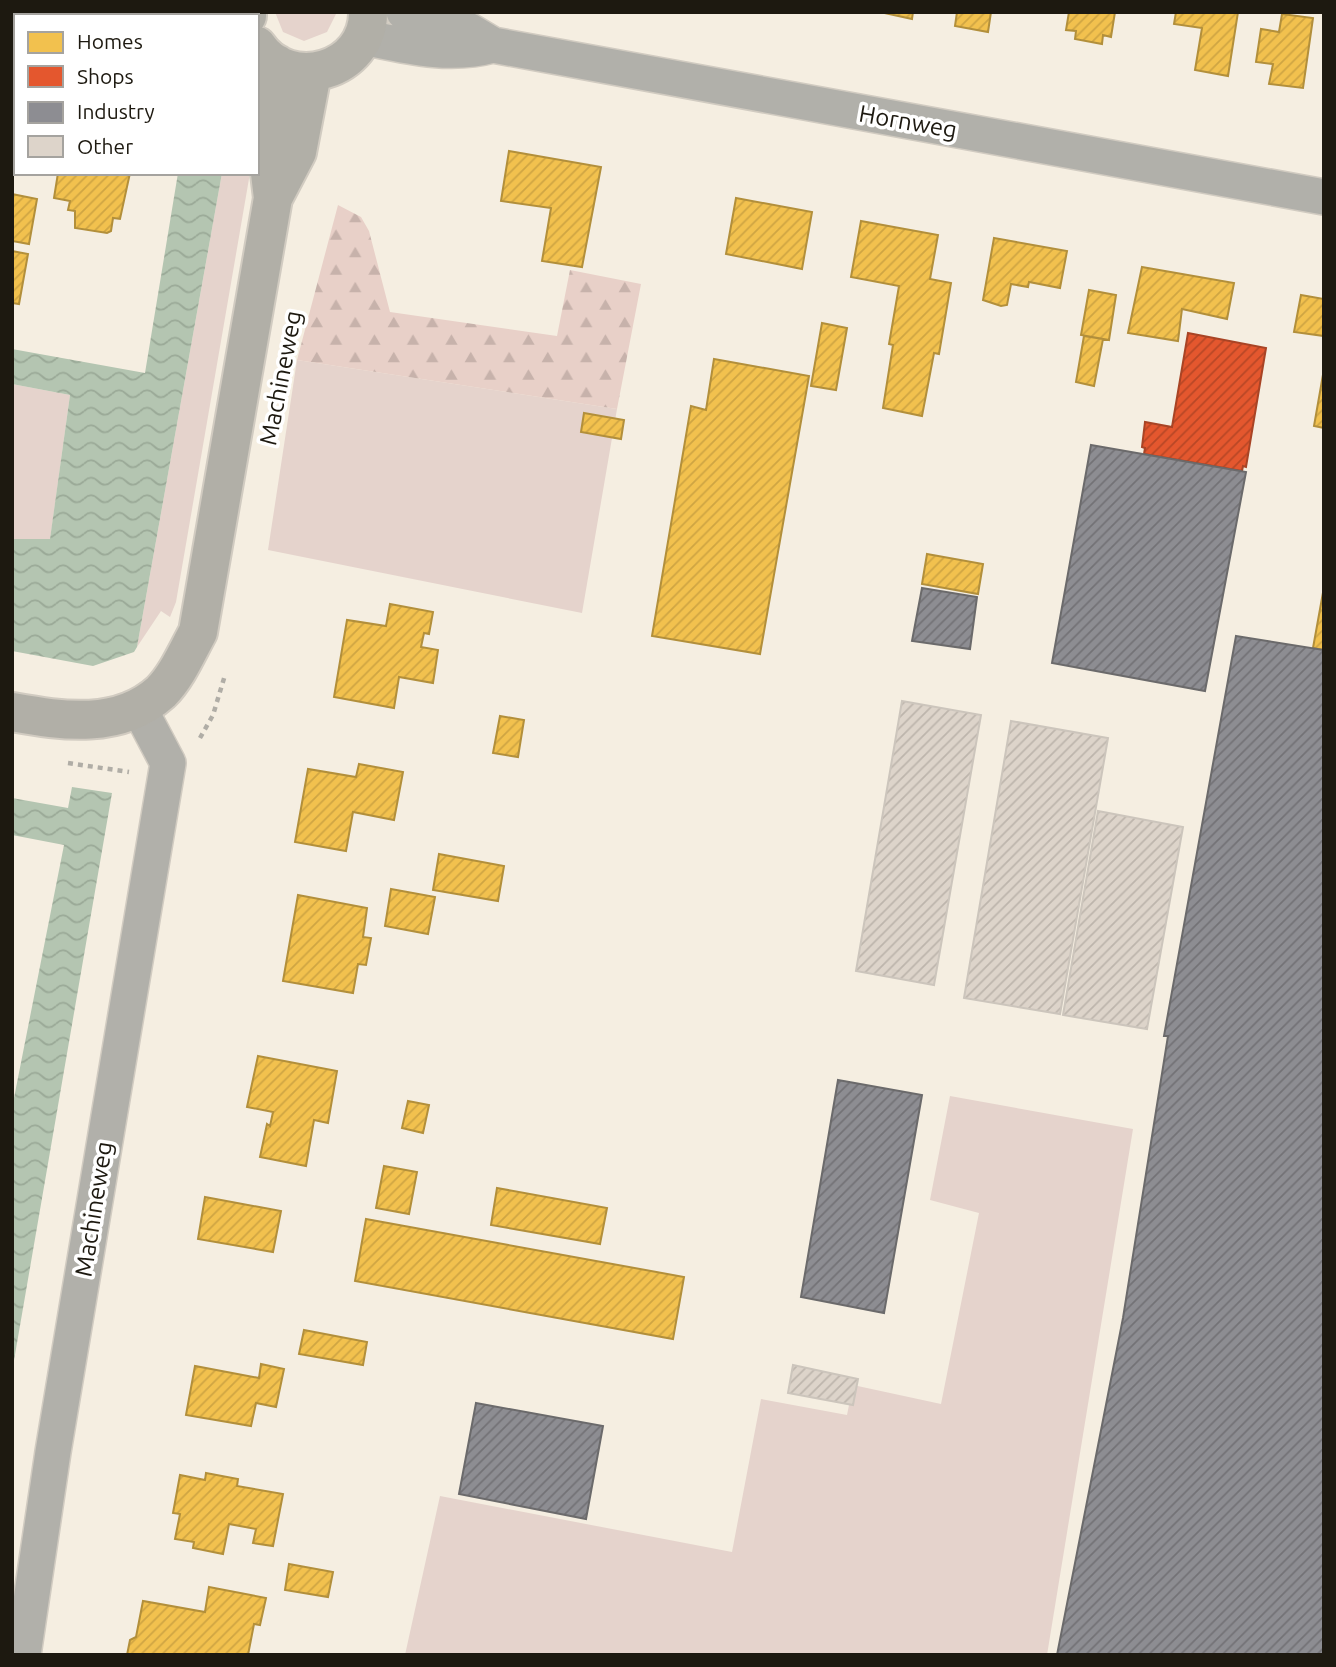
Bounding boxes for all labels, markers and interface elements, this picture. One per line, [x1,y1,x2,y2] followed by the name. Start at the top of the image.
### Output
[14,14,259,175] legend
[77,29,143,53] text: Homes
[77,64,134,88] text: Shops
[77,99,155,123] text: Industry
[857,100,959,143] street label: Hornweg
[77,134,133,158] text: Other
[254,308,307,447] street label: Machineweg
[69,1139,118,1278] street label: Machineweg

